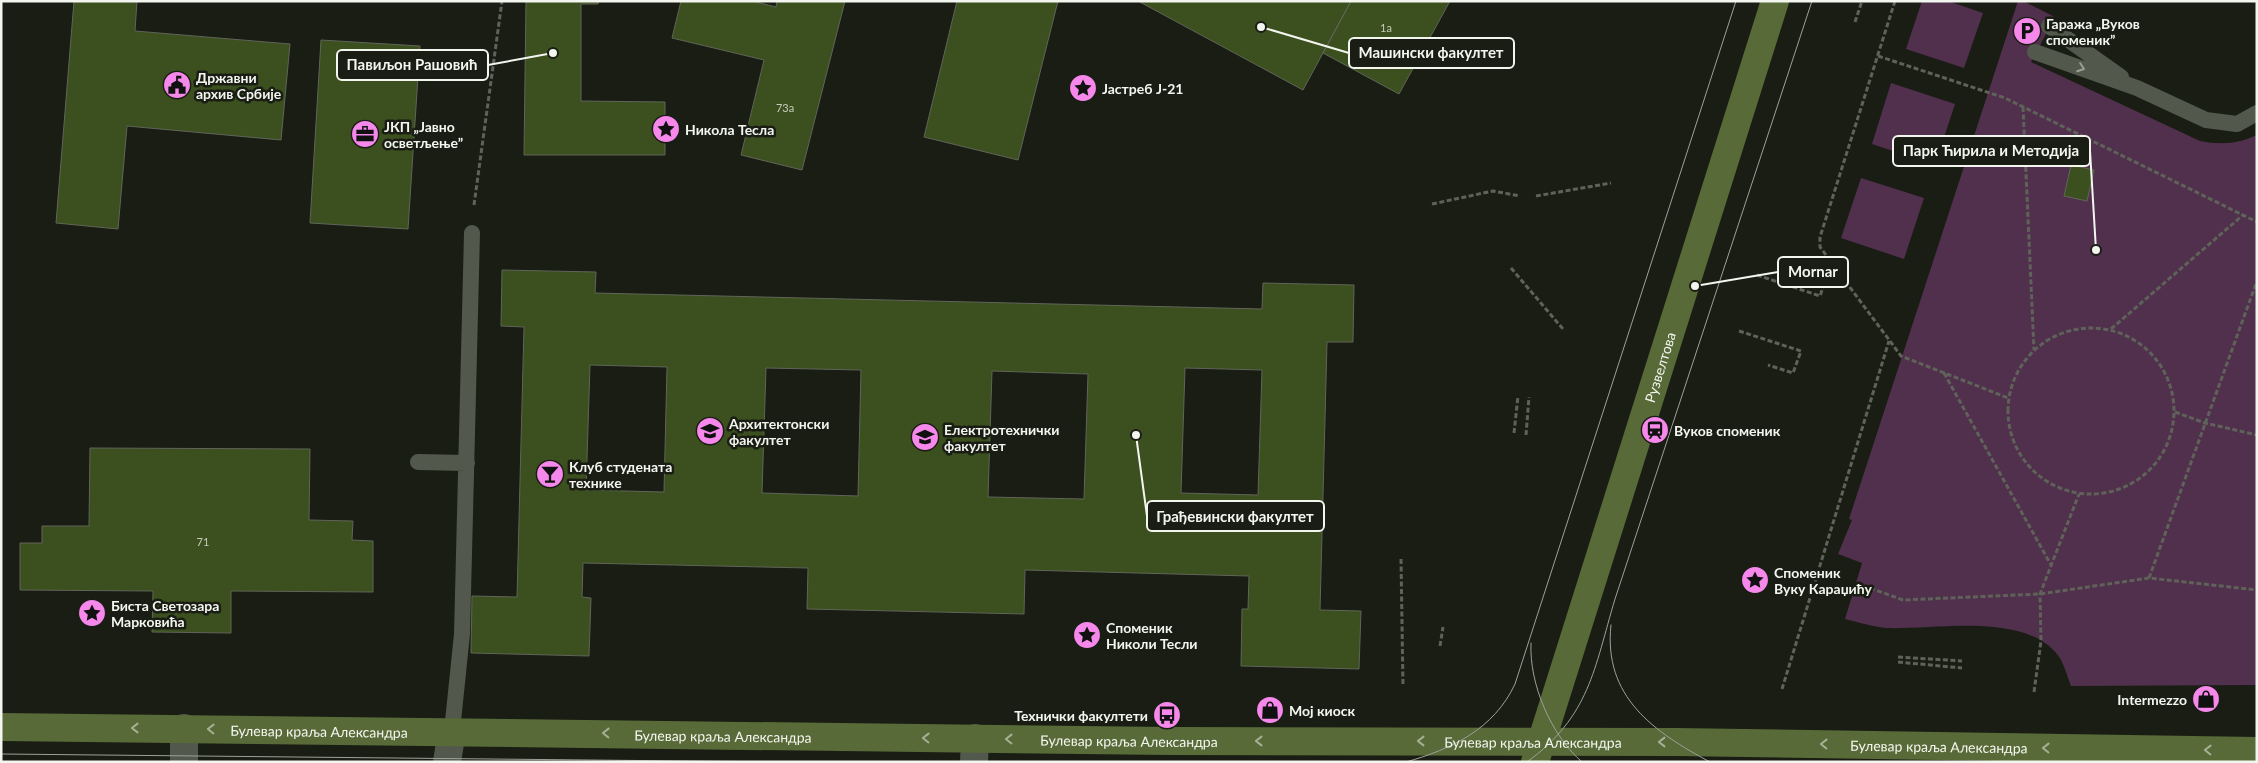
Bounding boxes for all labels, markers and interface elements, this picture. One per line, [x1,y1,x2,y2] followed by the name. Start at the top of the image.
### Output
[2046,15,2140,48] place label: Гаража „Вуков споменик”
[2012,16,2042,46] parking icon: Гаража „Вуков споменик”
[1380,21,1392,34] house number: 1a
[1349,38,1514,68] callout: Машински факултет
[1358,43,1504,61] text: Машински факултет
[337,50,488,80] callout: Павиљон Рашовић
[347,55,477,73] text: Павиљон Рашовић
[2076,62,2085,72] one-way arrow
[196,69,282,102] place label: Државни архив Србије
[162,70,192,100] public building icon: Државни архив Србије
[1068,73,1098,103] place icon: Јастреб Ј-21
[1102,80,1183,97] place label: Јастреб Ј-21
[776,101,794,114] house number: 73a
[651,114,681,144] place icon: Никола Тесла
[384,118,463,151] place label: ЈКП „Јавно осветљење”
[350,119,380,149] office icon: ЈКП „Јавно осветљење”
[685,121,774,138] place label: Никола Тесла
[1893,136,2090,166] callout: Парк Ћирила и Методија
[1903,141,2079,159] text: Парк Ћирила и Методија
[1778,257,1848,287] callout: Mornar
[1788,262,1838,280] text: Mornar
[1640,330,1679,405] street label: Рузвелтова
[728,415,829,448] place label: Архитектонски факултет
[1640,415,1670,445] station icon: Вуков споменик
[695,416,725,446] school or university icon: Архитектонски факултет
[944,421,1059,454] place label: Електротехнички факултет
[910,422,940,452] school or university icon: Електротехнички факултет
[1674,422,1781,439] place label: Вуков споменик
[569,458,672,491] place label: Клуб студената технике
[535,459,565,489] bar icon: Клуб студената технике
[1147,501,1324,531] callout: Грађевински факултет
[1156,507,1314,525] text: Грађевински факултет
[197,535,209,548] house number: 71
[1774,564,1872,597] place label: Споменик Вуку Караџићу
[1740,565,1770,595] place icon: Споменик Вуку Караџићу
[111,597,219,630] place label: Биста Светозара Марковића
[77,598,107,628] place icon: Биста Светозара Марковића
[1106,619,1197,652] place label: Споменик Николи Тесли
[1072,620,1102,650] place icon: Споменик Николи Тесли
[2191,684,2221,714] shop icon: Intermezzo
[2117,691,2187,708] place label: Intermezzo
[1255,695,1285,725] shop icon: Мој киоск
[1152,700,1182,730] bus stop icon: Технички факултети
[1289,702,1356,719] place label: Мој киоск
[1014,707,1148,724] place label: Технички факултети
[230,721,408,740] street label: Булевар краља Александра
[131,723,138,733] one-way arrow
[206,723,214,734] one-way arrow
[634,726,812,745] street label: Булевар краља Александра
[602,728,610,738] one-way arrow
[1040,731,1218,750] street label: Булевар краља Александра
[922,733,930,743] one-way arrow
[1444,733,1622,750] street label: Булевар краља Александра
[1005,734,1012,744] one-way arrow
[1255,736,1262,746] one-way arrow
[1417,736,1425,746] one-way arrow
[1850,736,2028,756] street label: Булевар краља Александра
[1658,737,1666,747] one-way arrow
[1820,739,1828,750] one-way arrow
[2041,743,2049,753] one-way arrow
[2204,745,2212,755] one-way arrow

